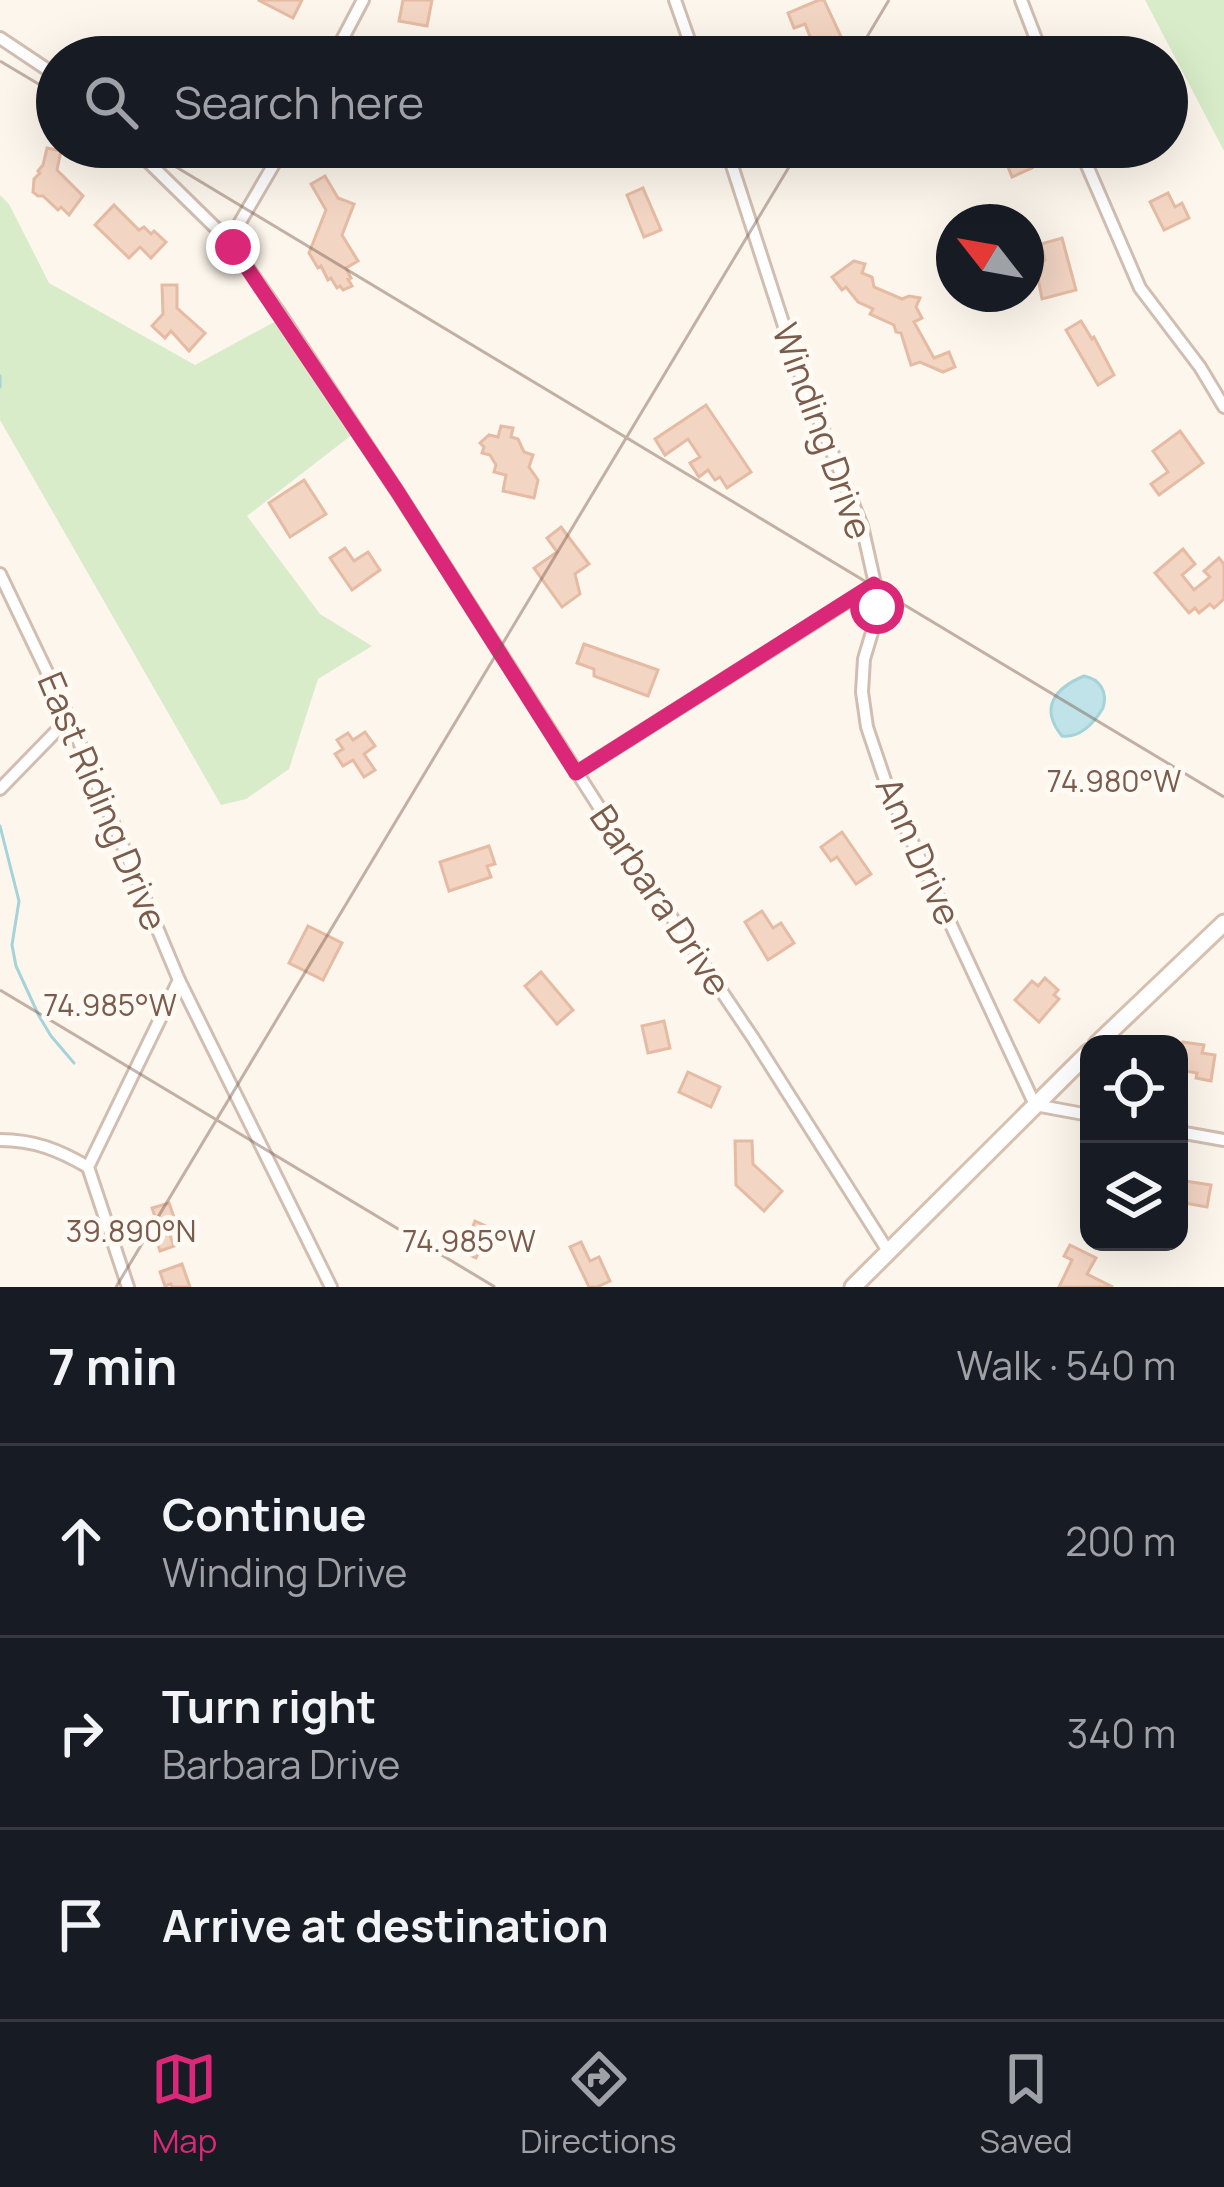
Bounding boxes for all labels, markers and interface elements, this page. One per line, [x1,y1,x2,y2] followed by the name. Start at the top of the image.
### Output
[36,36,1188,168] search box
[78,69,144,135] icon: search
[174,71,424,133] text: Search here
[936,204,1044,312] north arrow
[206,220,260,274] route end
[761,316,885,546] street label: Winding Drive
[850,580,904,634] route start
[27,664,179,938] street label: East Riding Drive
[1047,760,1181,801] text: 74.980°W
[865,769,973,933] street label: Ann Drive
[579,795,743,1005] street label: Barbara Drive
[43,984,177,1025] text: 74.985°W
[1080,1035,1188,1251] map controls
[1080,1035,1188,1143] button: locate
[1080,1143,1188,1251] button: layers
[66,1210,196,1251] text: 39.890°N
[402,1220,536,1261] text: 74.985°W
[48,1331,177,1400] text: 7 min
[957,1338,1176,1392] text: Walk · 540 m
[162,1483,367,1545] text: Continue
[48,1508,114,1574] icon: ahead
[1065,1514,1176,1568] text: 200 m
[162,1545,407,1599] text: Winding Drive
[162,1675,376,1737] text: Turn right
[48,1700,114,1766] icon: right
[1067,1706,1176,1760] text: 340 m
[162,1737,400,1791] text: Barbara Drive
[48,1892,114,1958] icon: arrive
[162,1894,609,1956] text: Arrive at destination
[151,2046,217,2163] tab: Map
[520,2046,677,2163] tab: Directions
[980,2046,1073,2163] tab: Saved

